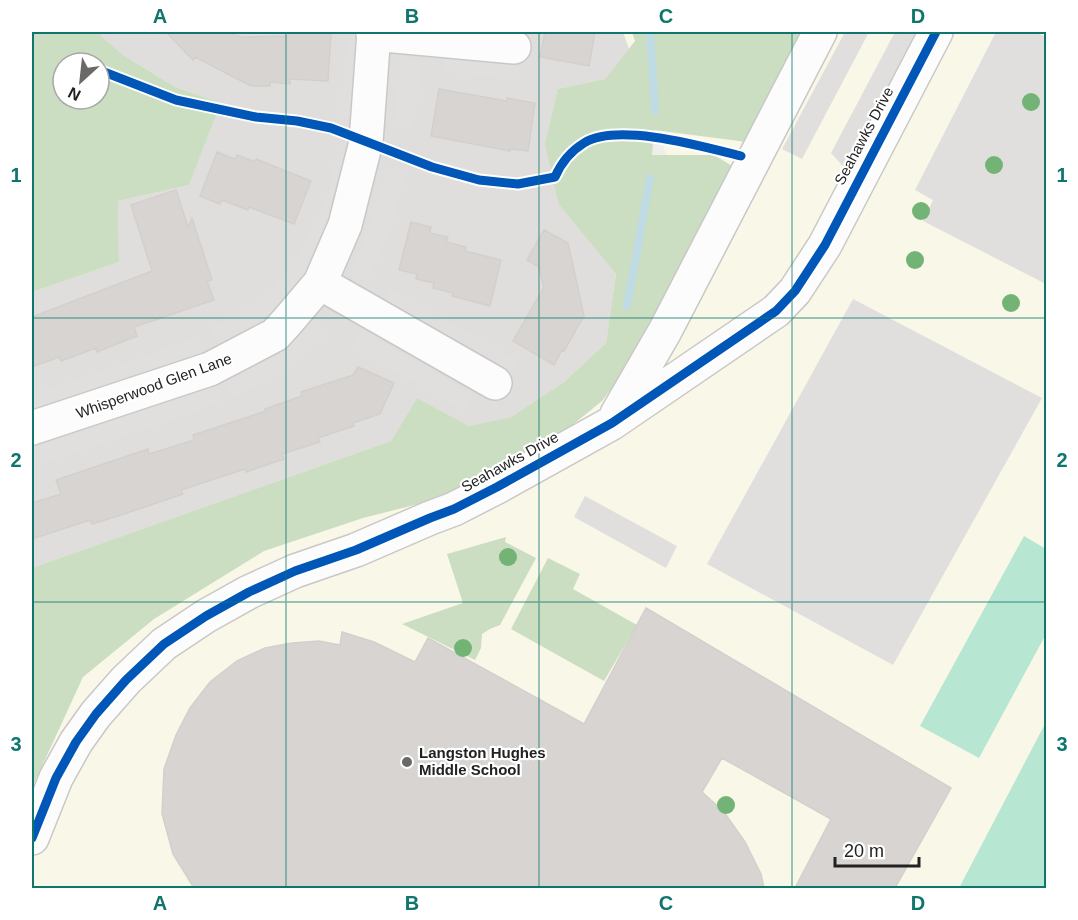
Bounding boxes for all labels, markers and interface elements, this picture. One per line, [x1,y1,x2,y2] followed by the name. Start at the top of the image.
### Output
[153,5,167,27] text: A
[405,5,419,27] text: B
[659,5,673,27] text: C
[911,5,925,27] text: D
[51,51,111,111] north arrow
[65,84,83,104] text: N
[831,84,897,188] street label: Seahawks Drive
[10,164,22,186] text: 1
[1056,164,1068,186] text: 1
[74,349,234,422] street label: Whisperwood Glen Lane
[458,428,561,495] street label: Seahawks Drive
[10,449,22,471] text: 2
[1056,449,1068,471] text: 2
[10,733,22,755] text: 3
[1056,733,1068,755] text: 3
[419,744,546,778] place label: Langston Hughes Middle School
[400,755,414,769] marker: Langston Hughes Middle School
[835,830,919,868] scale bar
[844,841,884,861] text: 20 m
[153,892,167,914] text: A
[405,892,419,914] text: B
[659,892,673,914] text: C
[911,892,925,914] text: D

